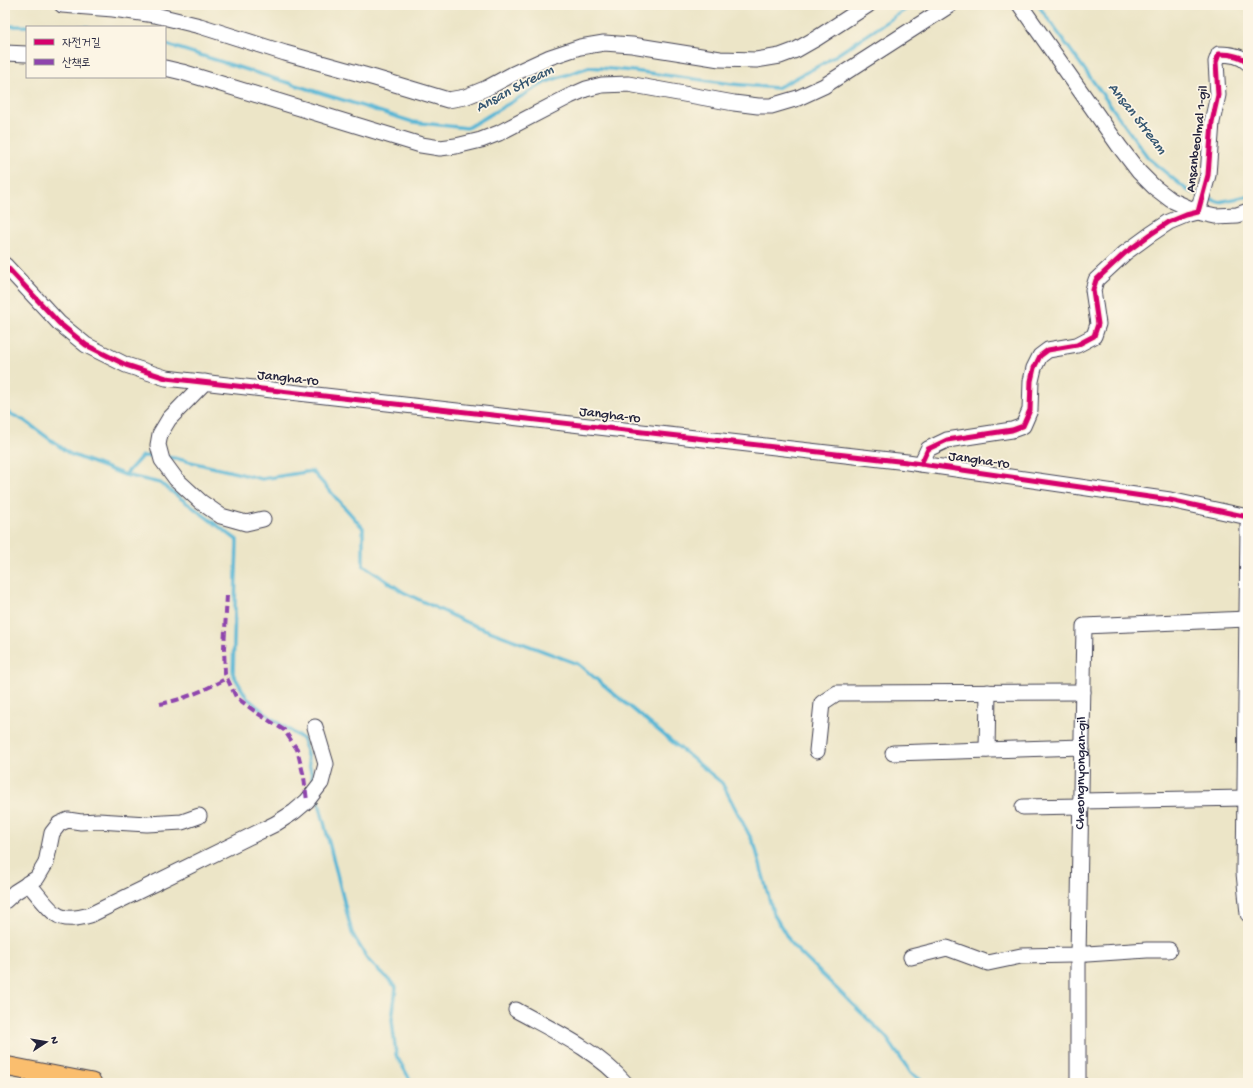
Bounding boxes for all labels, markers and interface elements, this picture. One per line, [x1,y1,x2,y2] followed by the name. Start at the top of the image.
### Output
[26,26,166,78] legend
[62,37,101,51] text: 자전거길
[62,57,91,71] text: 산책로
[473,61,557,117] water label: Ansan Stream
[1104,80,1171,159] water label: Ansan Stream
[1183,85,1213,193] street label: Ansanbeolmal 1-gil
[256,367,320,391] street label: Jangha-ro
[578,404,642,428] street label: Jangha-ro
[947,448,1011,474] street label: Jangha-ro
[1072,717,1091,830] street label: Cheongnyongan-gil
[26,1022,66,1062] north arrow
[47,1036,60,1045] text: N

